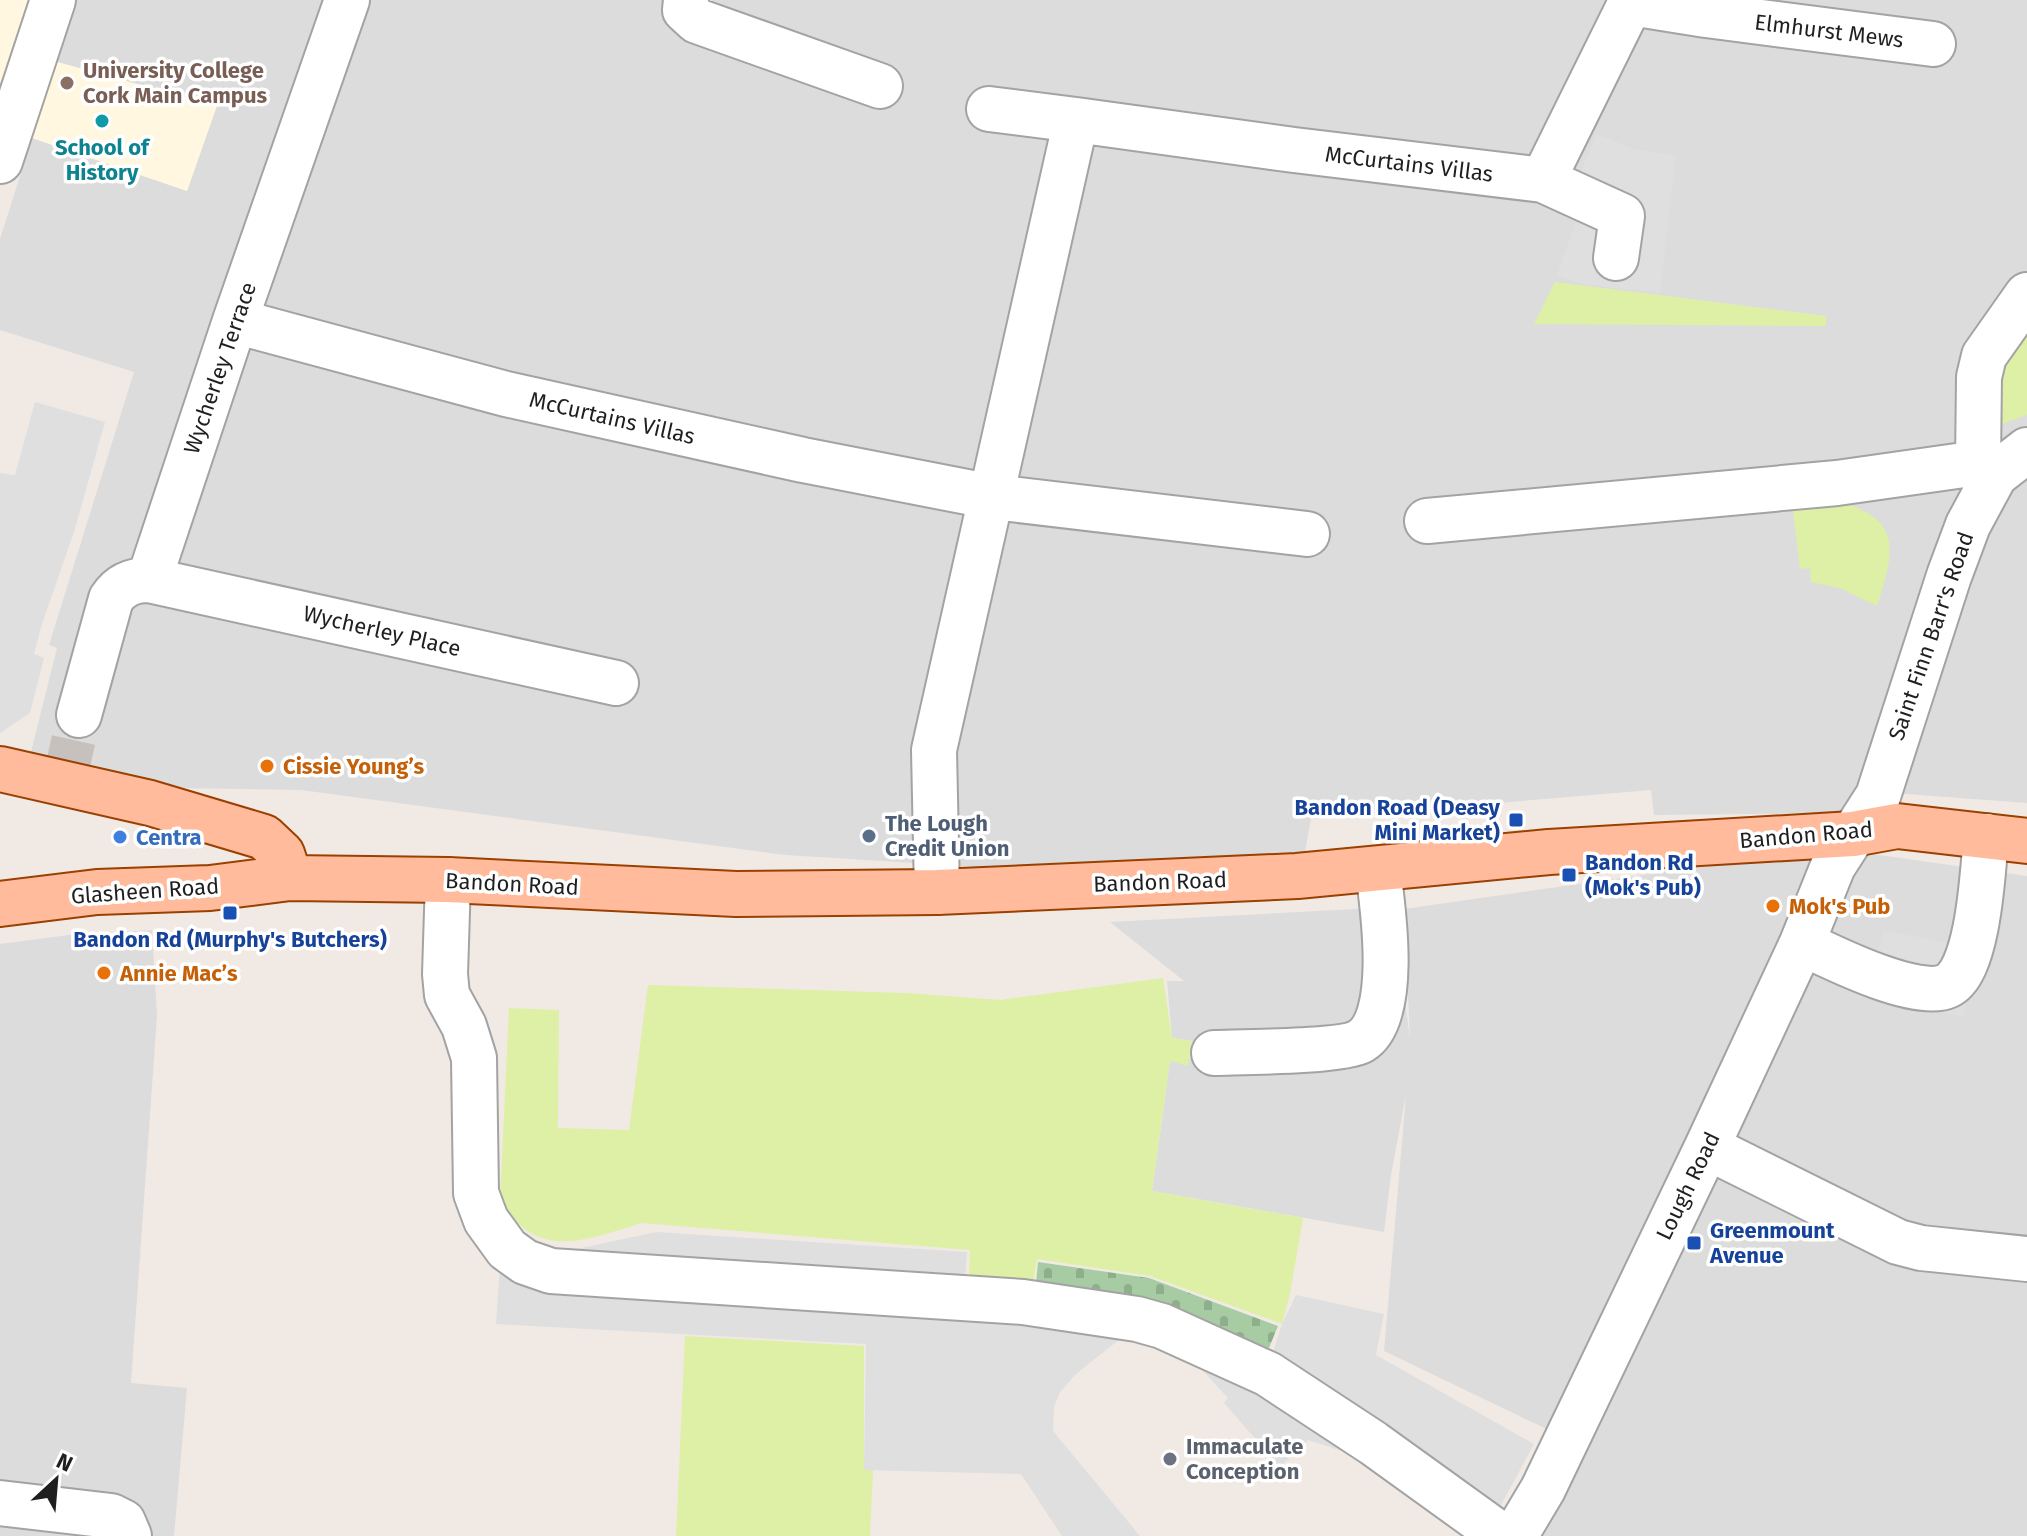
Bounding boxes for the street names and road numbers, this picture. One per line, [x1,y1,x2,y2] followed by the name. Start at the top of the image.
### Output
[1753,8,1905,54] street label: Elmhurst Mews
[1323,140,1495,188] street label: McCurtains Villas
[178,278,262,458] street label: Wycherley Terrace
[527,386,697,450] street label: McCurtains Villas
[1883,528,1979,744] street label: Saint Finn Barr's Road
[301,600,463,662] street label: Wycherley Place
[1738,816,1874,854] street label: Bandon Road
[1093,866,1227,898] street label: Bandon Road
[445,867,579,901] street label: Bandon Road
[70,872,220,910] street label: Glasheen Road
[1650,1128,1726,1244] street label: Lough Road

